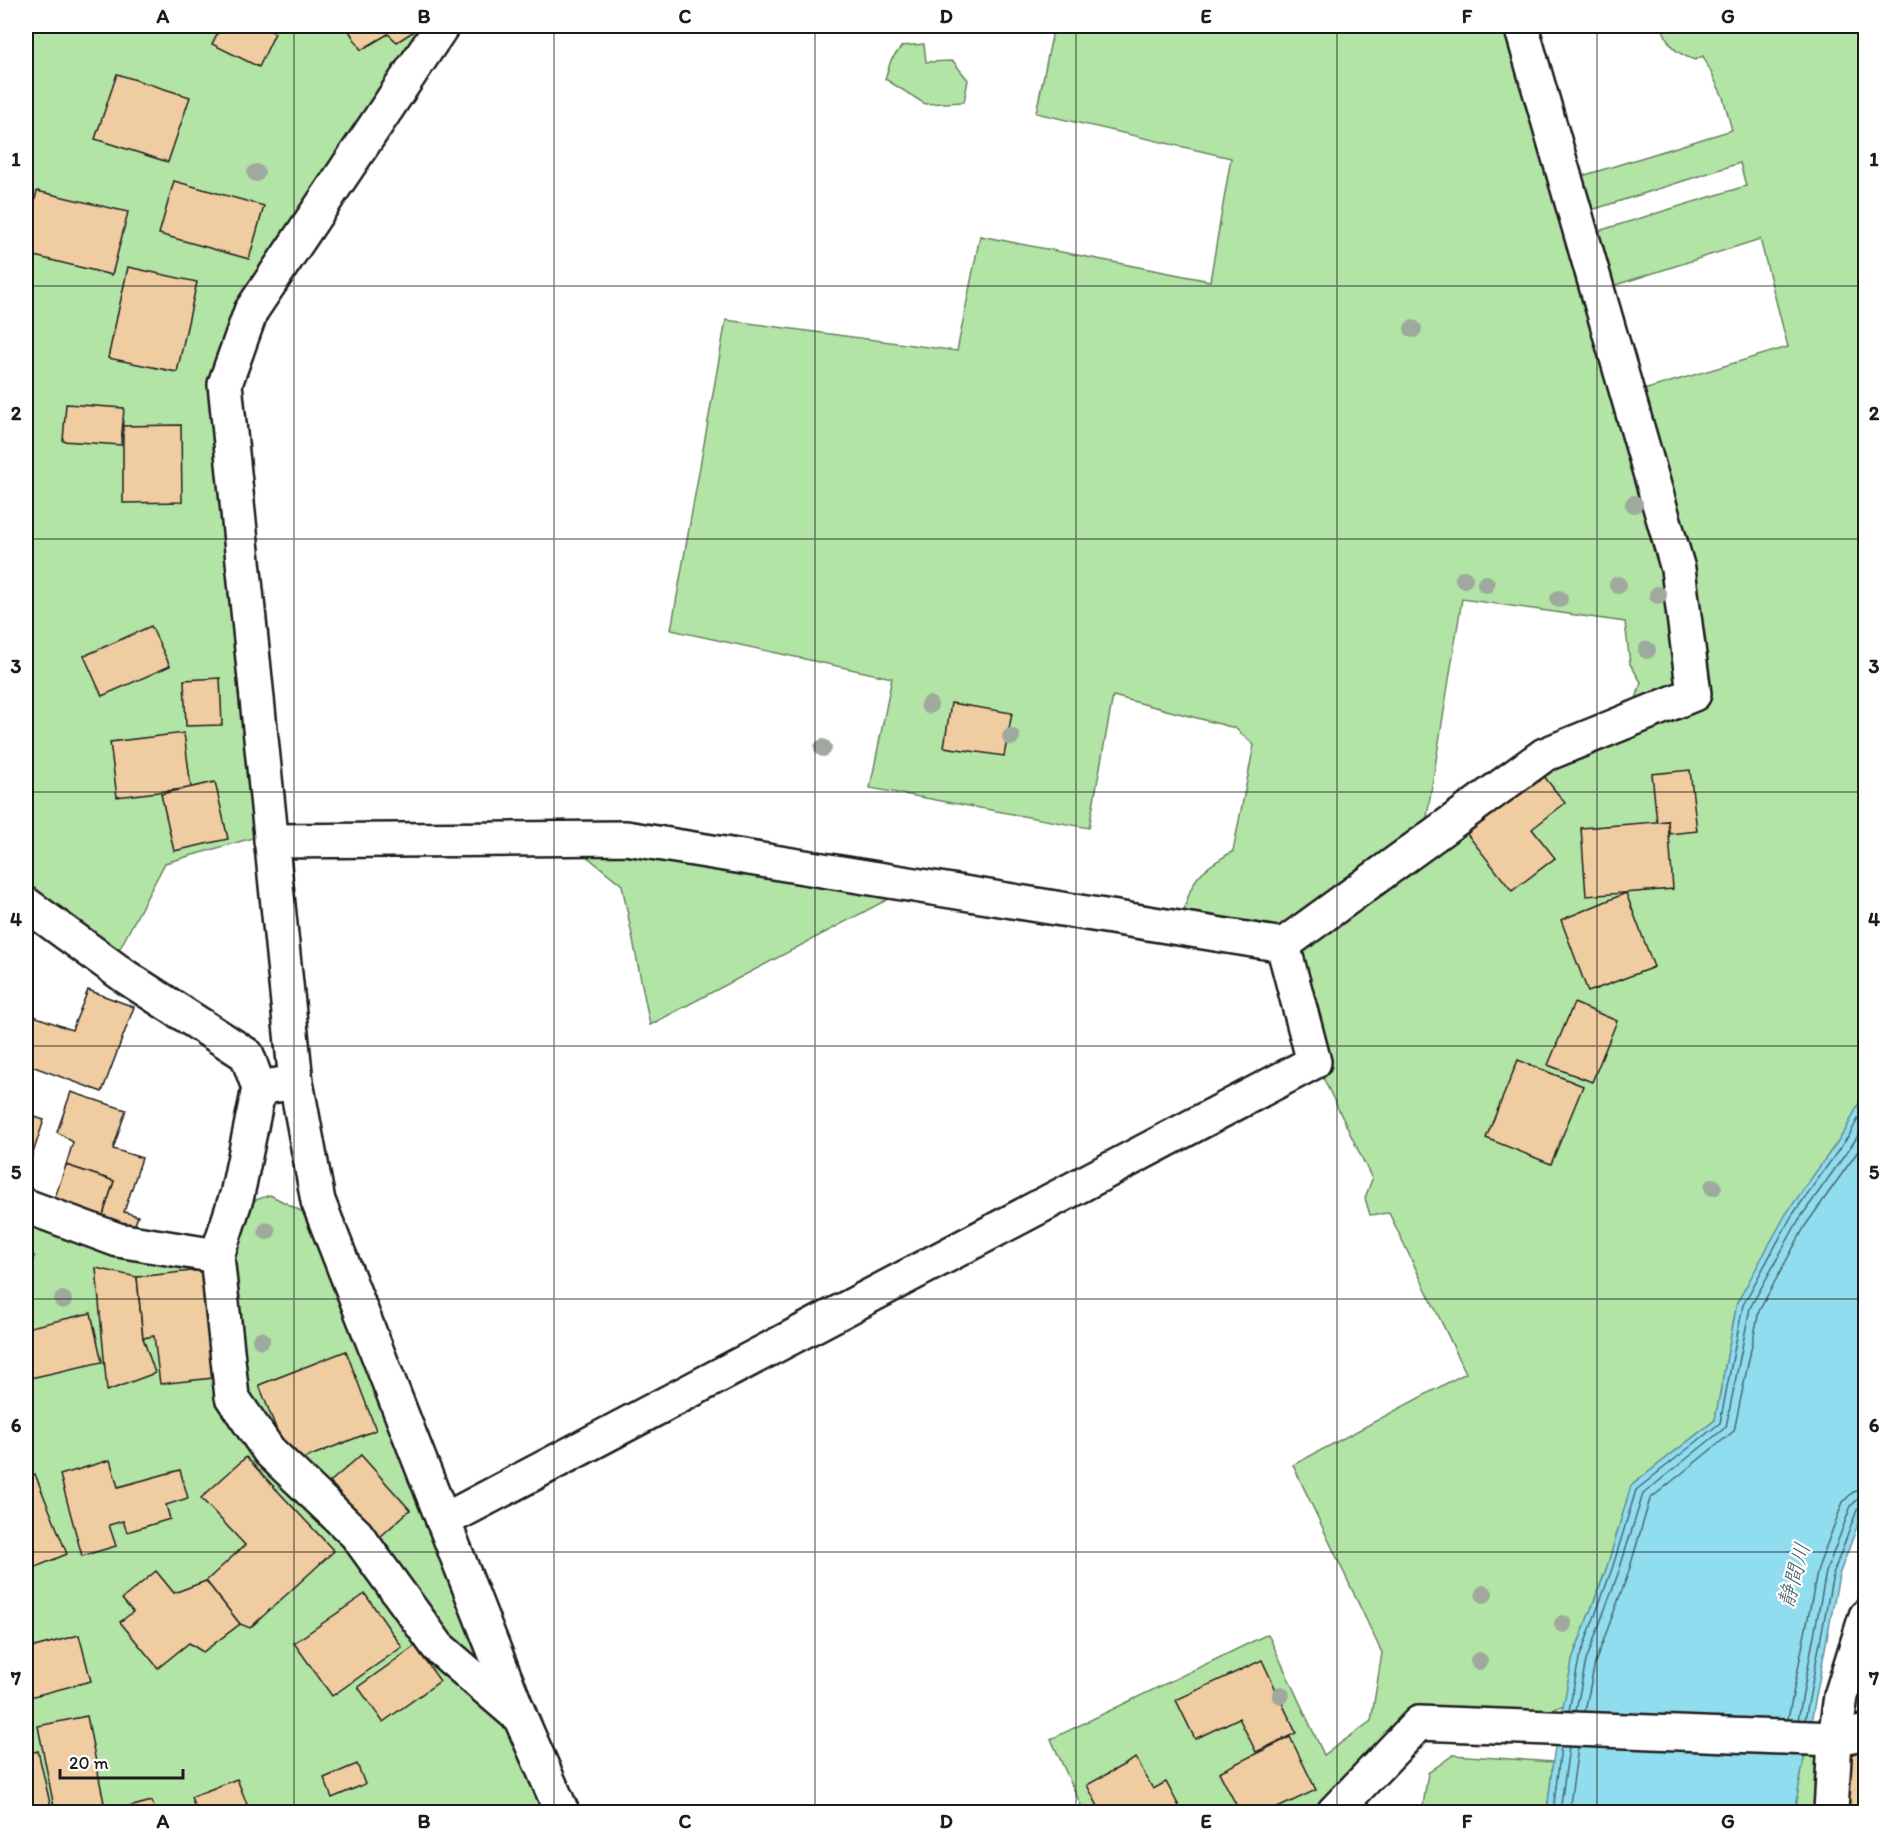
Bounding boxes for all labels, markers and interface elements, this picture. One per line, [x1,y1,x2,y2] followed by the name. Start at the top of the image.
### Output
[156,4,170,28] text: A
[418,4,431,28] text: B
[679,4,692,28] text: C
[939,4,953,28] text: D
[1200,4,1212,28] text: E
[1462,4,1473,28] text: F
[1721,4,1735,28] text: G
[11,147,21,171] text: 1
[1869,147,1879,171] text: 1
[11,401,22,425] text: 2
[1869,401,1880,425] text: 2
[11,654,22,678] text: 3
[1869,654,1880,678] text: 3
[10,907,22,931] text: 4
[1868,907,1880,931] text: 4
[11,1160,22,1184] text: 5
[1869,1160,1880,1184] text: 5
[11,1413,22,1437] text: 6
[1869,1413,1880,1437] text: 6
[1772,1540,1816,1610] water label: 静間川
[10,1666,21,1690] text: 7
[1868,1666,1879,1690] text: 7
[60,1742,183,1780] scale bar
[69,1752,109,1774] text: 20 m
[156,1809,170,1833] text: A
[418,1809,431,1833] text: B
[679,1809,692,1833] text: C
[939,1809,953,1833] text: D
[1200,1809,1212,1833] text: E
[1462,1809,1473,1833] text: F
[1721,1809,1735,1833] text: G

